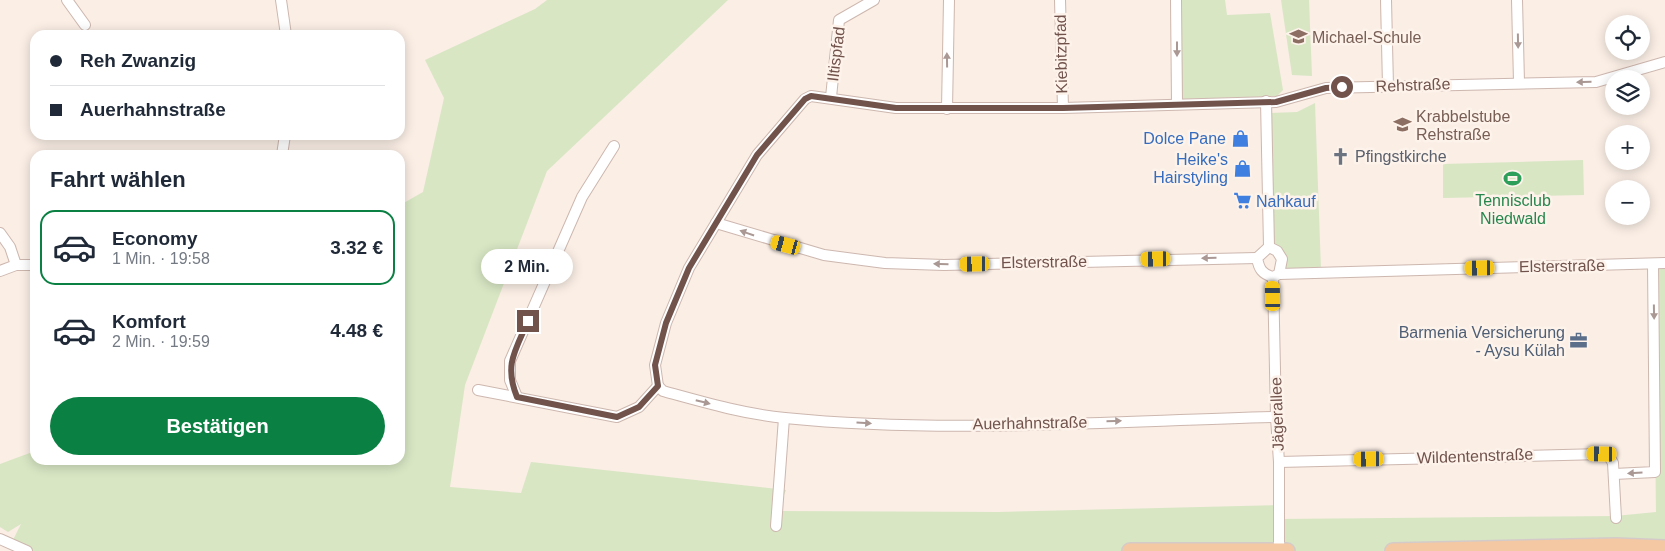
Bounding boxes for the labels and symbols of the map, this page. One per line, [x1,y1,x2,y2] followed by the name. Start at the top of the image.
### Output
[1052,14,1070,94] street label: Kiebitzpfad
[824,26,848,82] street label: Iltispfad
[1288,27,1308,47] school or university icon: Michael-Schule
[1312,29,1421,46] place label: Michael-Schule
[1514,33,1522,49] one-way arrow
[1173,41,1181,57] one-way arrow
[943,52,951,68] one-way arrow
[1375,75,1451,95] street label: Rehstraße
[1331,76,1353,98] route start
[1576,78,1592,86] one-way arrow
[1416,108,1510,143] place label: Krabbelstube Rehstraße
[1392,115,1412,135] school or university icon: Krabbelstube Rehstraße
[1230,128,1250,148] shop icon: Dolce Pane
[1143,130,1226,147] place label: Dolce Pane
[1331,146,1351,166] church icon: Pfingstkirche
[1355,148,1447,165] place label: Pfingstkirche
[1153,151,1228,186] place label: Heike's Hairstyling
[1232,158,1252,178] shop icon: Heike's Hairstyling
[1503,169,1523,189] sports icon: Tennisclub Niedwald
[1232,191,1252,211] supermarket icon: Nahkauf
[1475,192,1551,227] place label: Tennisclub Niedwald
[1256,193,1316,210] place label: Nahkauf
[740,229,755,236] one-way arrow
[769,234,802,256] car
[482,248,574,284] callout: 2 Min.
[1140,251,1171,267] car
[1001,253,1087,271] street label: Elsterstraße
[1200,255,1216,263] one-way arrow
[959,256,990,272] car
[1519,257,1605,275] street label: Elsterstraße
[933,260,949,268] one-way arrow
[1464,260,1495,276] car
[1265,281,1280,311] car
[1650,305,1658,321] one-way arrow
[517,310,539,332] route end
[1399,324,1565,359] place label: Barmenia Versicherung - Aysu Külah
[1569,331,1589,351] office icon: Barmenia Versicherung - Aysu Külah
[1267,377,1287,451] street label: Jägerallee
[696,398,711,406] one-way arrow
[972,413,1088,432] street label: Auerhahnstraße
[1106,417,1122,425] one-way arrow
[856,419,872,427] one-way arrow
[1416,445,1534,467] street label: Wildentenstraße
[1586,446,1617,462] car
[1353,451,1384,467] car
[1627,469,1643,477] one-way arrow

